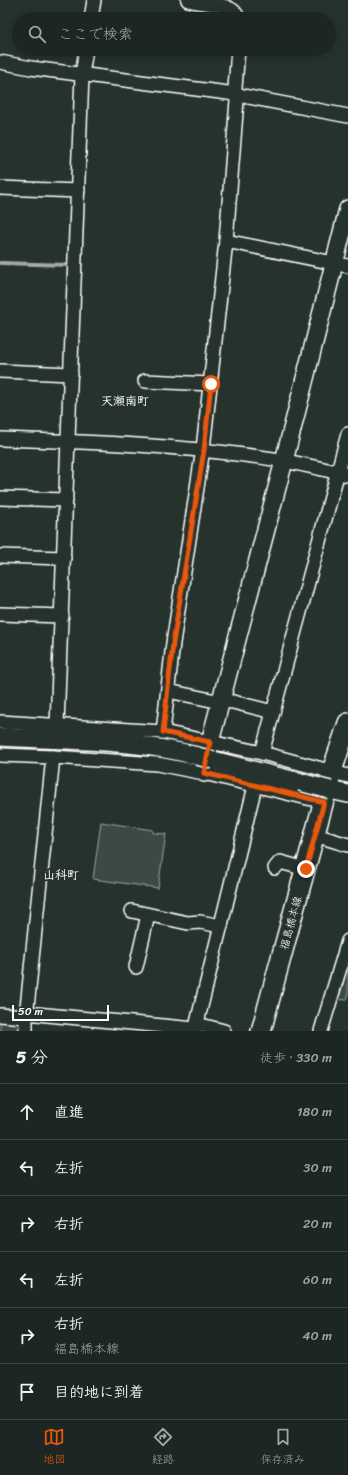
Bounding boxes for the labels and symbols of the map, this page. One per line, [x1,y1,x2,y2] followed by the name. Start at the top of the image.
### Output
[202,375,220,393] route start
[101,390,149,412] district label: 天瀬南町
[297,860,315,878] route end
[43,864,79,886] district label: 山科町
[275,894,307,952] street label: 福島橋本線
[12,1003,109,1022] scale bar

